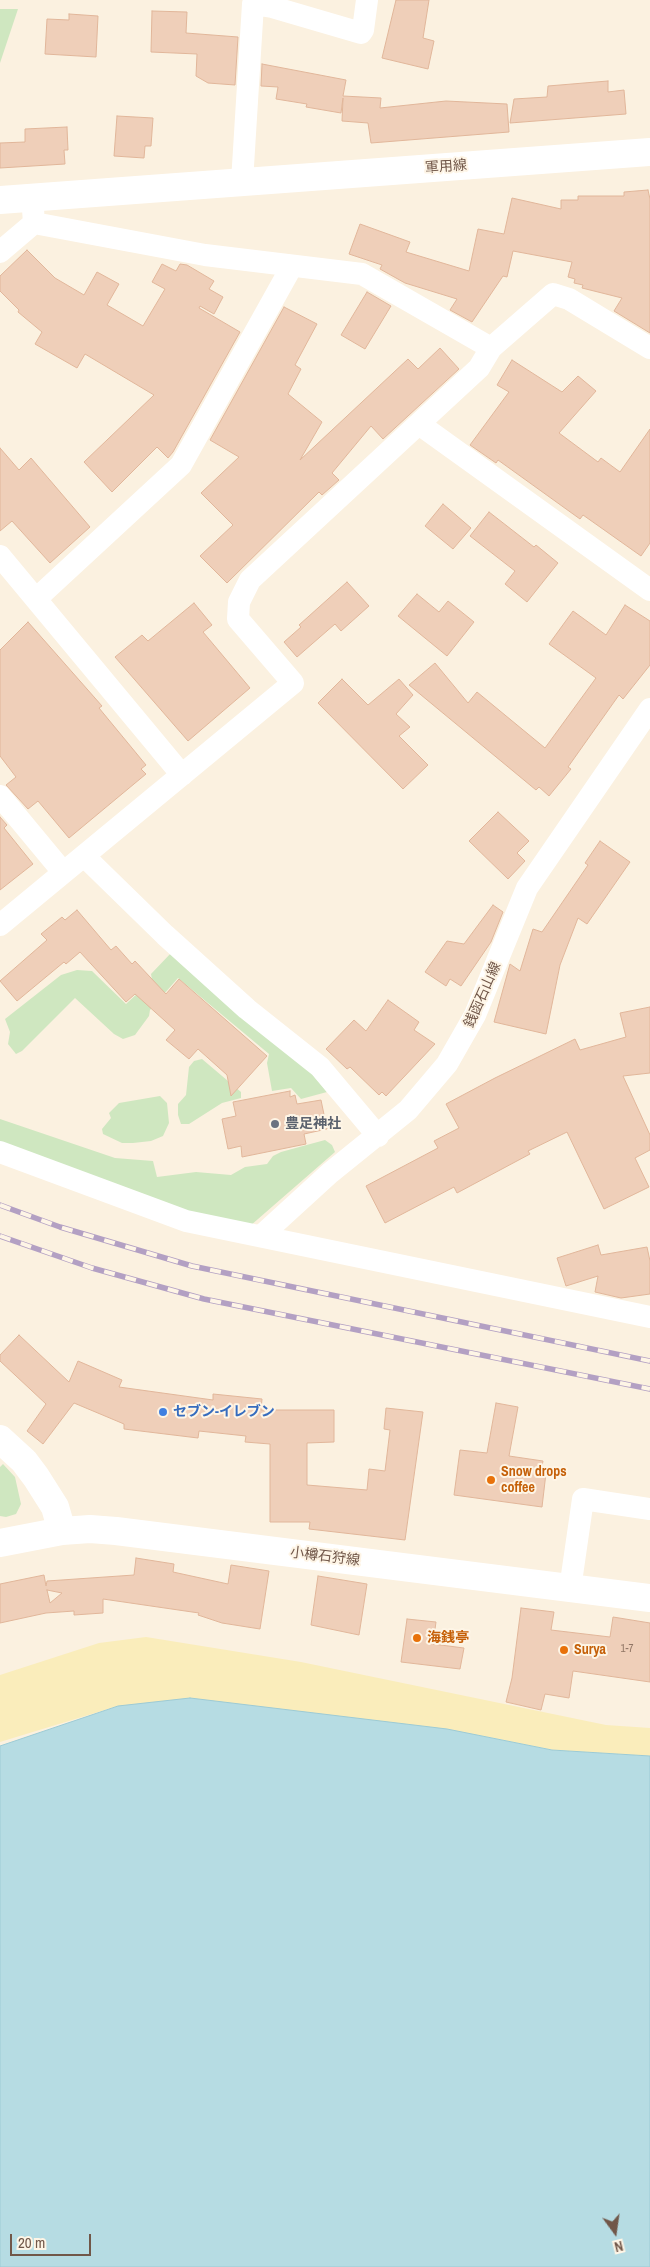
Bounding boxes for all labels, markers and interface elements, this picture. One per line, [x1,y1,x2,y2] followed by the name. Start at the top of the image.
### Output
[424,157,468,177] street label: 軍用線
[461,960,505,1030] street label: 銭函石山線
[285,1116,341,1132] place label: 豊足神社
[269,1118,281,1130] marker: 豊足神社
[173,1404,275,1420] place label: セブン-イレブン
[157,1406,169,1418] marker: セブン-イレブン
[501,1464,567,1496] place label: Snow drops coffee
[485,1474,497,1486] marker: Snow drops coffee
[289,1544,361,1570] street label: 小樽石狩線
[427,1630,469,1646] place label: 海銭亭
[411,1632,423,1644] marker: 海銭亭
[574,1642,606,1658] place label: Surya
[620,1642,634,1656] house number: 1-7
[558,1644,570,1656] marker: Surya
[590,2207,640,2257] north arrow
[12,2224,94,2256] scale bar
[18,2232,45,2253] text: 20 m
[612,2237,625,2256] text: N

